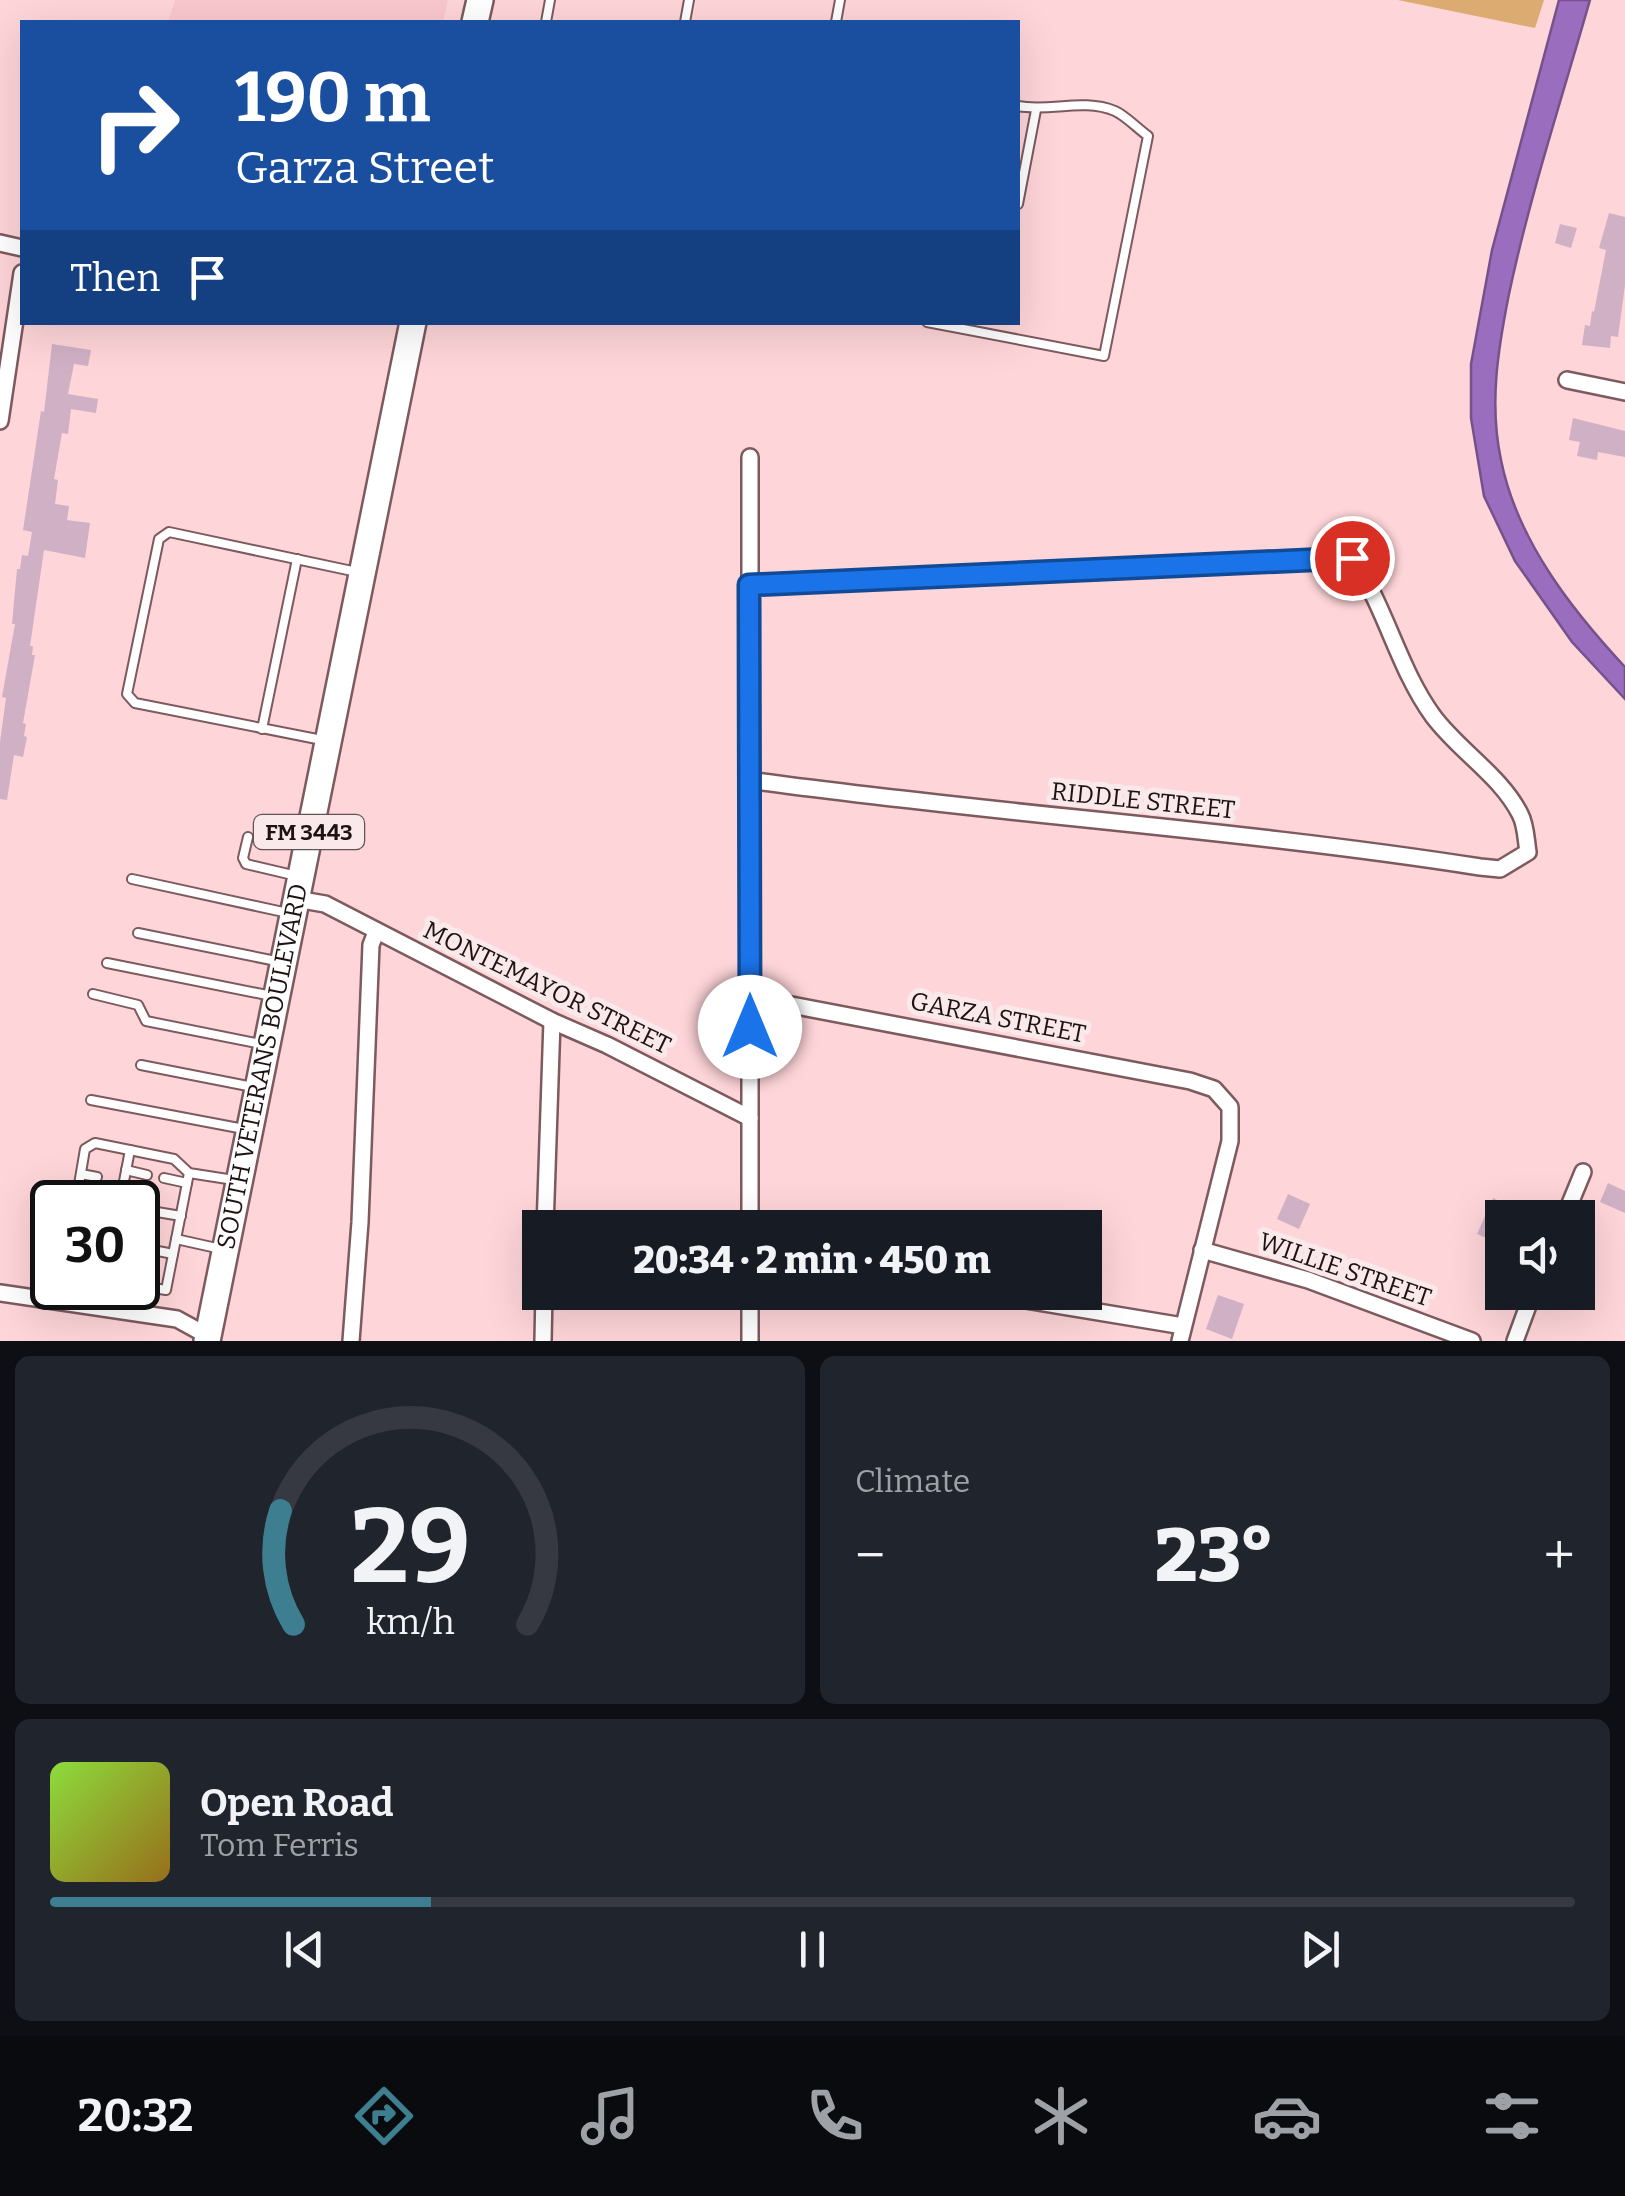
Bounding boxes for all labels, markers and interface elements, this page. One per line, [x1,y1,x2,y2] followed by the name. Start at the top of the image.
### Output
[235,56,430,140] text: 190 m
[70,60,200,190] icon: right
[235,141,494,195] text: Garza Street
[180,250,235,305] icon: arrive
[70,255,160,301] text: Then
[1310,516,1395,601] pin
[1325,531,1380,586] icon: arrive
[1050,776,1236,826] street label: RIDDLE STREET
[254,815,364,849] road number: FM 3443
[211,881,314,1252] street label: SOUTH VETERANS BOULEVARD
[418,915,676,1061] street label: MONTEMAYOR STREET
[698,975,802,1079] position arrow
[908,986,1088,1050] street label: GARZA STREET
[30,1180,160,1310] speed limit sign: 30
[1485,1200,1595,1310] map controls
[1485,1200,1595,1310] button: sound
[1255,1227,1435,1313] street label: WILLIE STREET
[633,1237,991,1283] text: 20:34 · 2 min · 450 m
[855,1462,970,1500] text: Climate
[350,1485,470,1610] text: 29
[1155,1511,1274,1601] text: 23°
[855,1523,885,1589] text: −
[1544,1523,1575,1589] text: +
[366,1601,454,1643] text: km/h
[200,1780,393,1826] text: Open Road
[200,1826,359,1864] text: Tom Ferris
[277,1922,332,1977] icon: previous
[785,1922,840,1977] icon: pause
[1293,1922,1348,1977] icon: next
[349,2081,419,2151] icon: directions
[575,2081,645,2151] icon: music
[800,2081,870,2151] icon: phone
[1026,2081,1096,2151] icon: climate
[1252,2081,1322,2151] icon: car
[1477,2081,1547,2151] icon: filters
[78,2089,193,2143] text: 20:32

